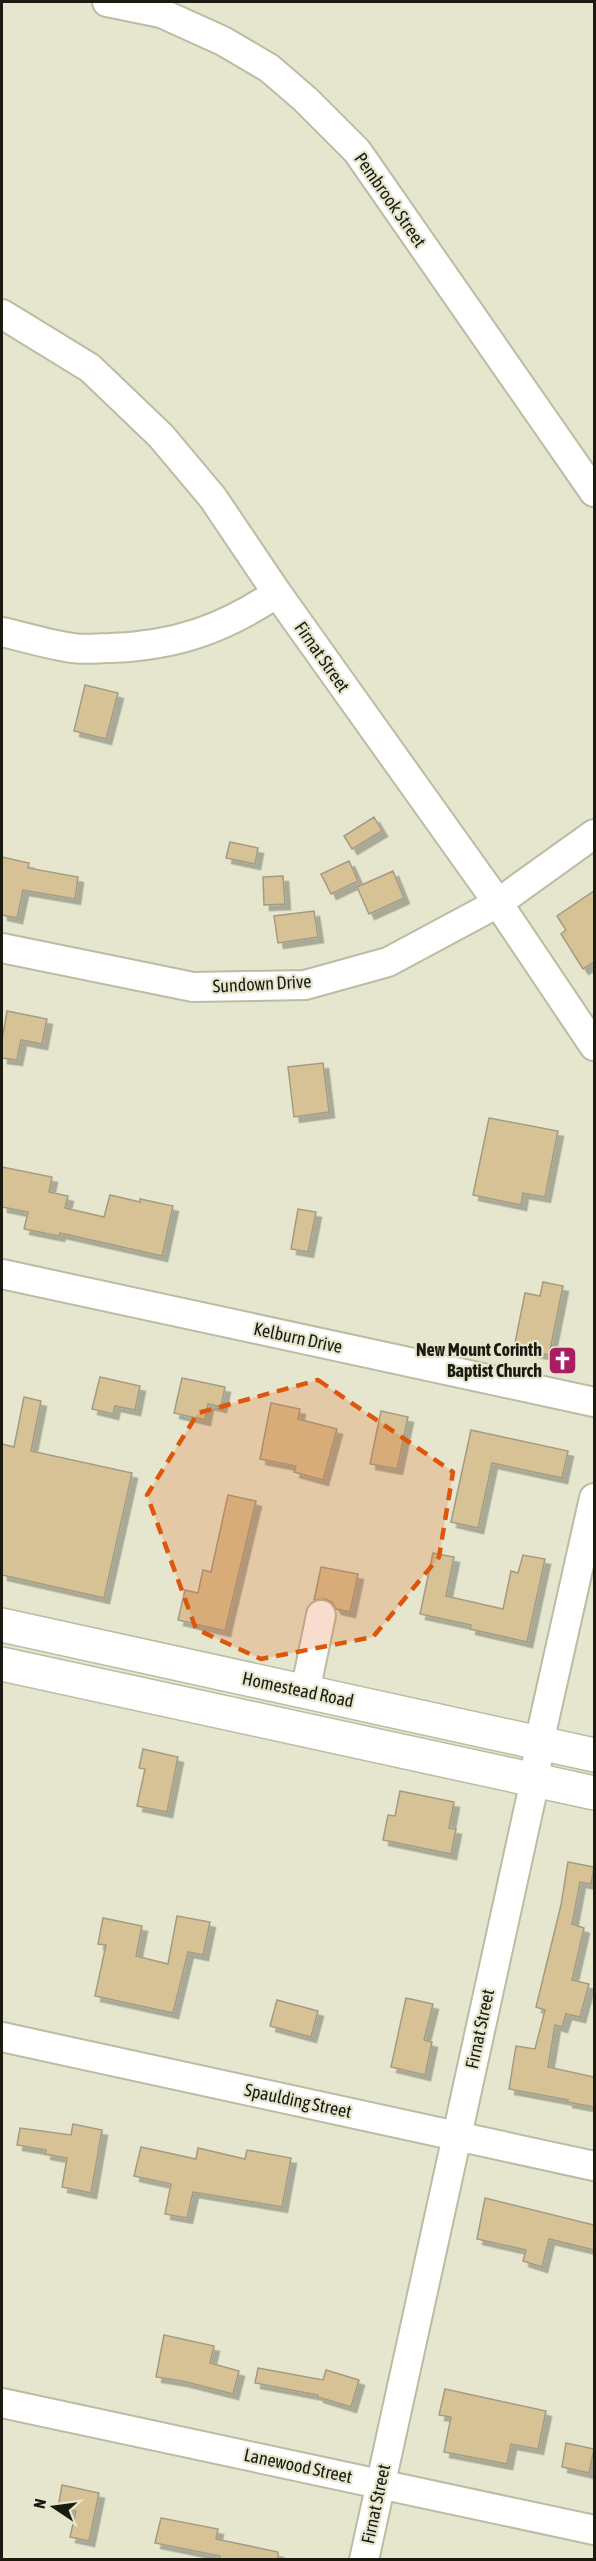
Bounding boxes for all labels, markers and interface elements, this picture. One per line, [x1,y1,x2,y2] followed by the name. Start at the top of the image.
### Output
[350,148,431,251] street label: Pembrook Street
[291,618,354,696] street label: Firnat Street
[212,970,312,997] street label: Sundown Drive
[252,1318,344,1357] street label: Kelburn Drive
[416,1339,542,1381] place label: New Mount Corinth Baptist Church
[547,1344,579,1376] church icon: New Mount Corinth Baptist Church
[241,1667,356,1712] street label: Homestead Road
[461,1987,498,2071] street label: Firnat Street
[243,2079,354,2122] street label: Spaulding Street
[242,2444,354,2487] street label: Lanewood Street
[357,2462,394,2546] street label: Firnat Street
[24,2477,84,2537] north arrow
[30,2497,49,2510] text: N

